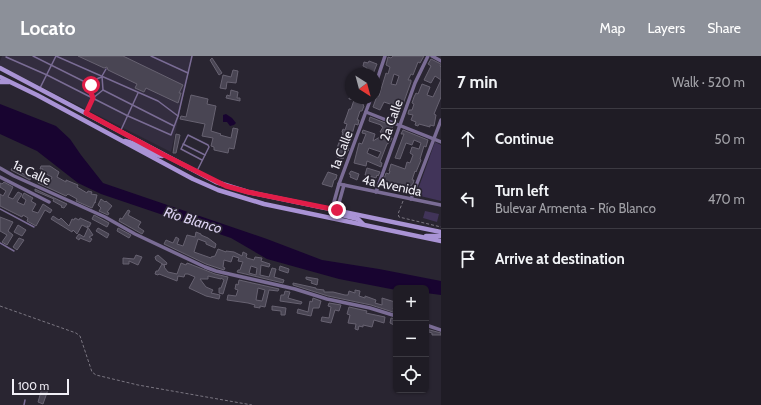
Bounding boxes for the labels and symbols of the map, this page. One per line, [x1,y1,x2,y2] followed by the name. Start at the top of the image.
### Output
[345,68,381,104] north arrow
[82,76,100,94] route start
[376,97,406,143] street label: 2a Calle
[326,128,356,172] street label: 1a Calle
[10,156,54,188] street label: 1a Calle
[361,171,424,199] street label: 4a Avenida
[328,201,346,219] route end
[162,203,224,237] water label: Río Blanco
[12,377,69,396] scale bar

